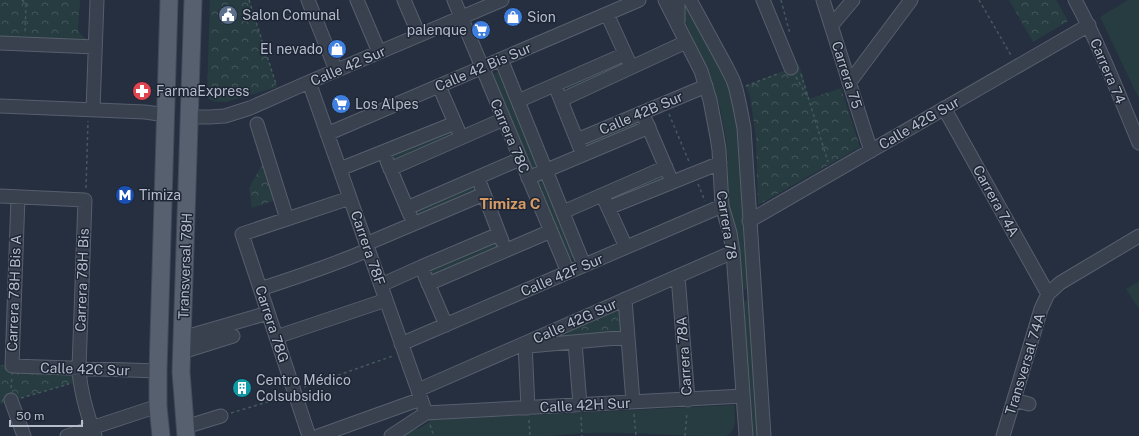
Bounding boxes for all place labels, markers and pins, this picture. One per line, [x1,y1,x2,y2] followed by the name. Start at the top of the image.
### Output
[217,4,239,26] public building icon: Salon Comunal
[502,6,524,28] shop icon: Sion
[242,7,340,23] place label: Salon Comunal
[527,9,556,25] place label: Sion
[470,19,492,41] supermarket icon: palenque
[407,22,467,38] place label: palenque
[326,38,348,60] shop icon: El nevado
[260,41,323,57] place label: El nevado
[131,80,153,102] pharmacy icon: FarmaExpress
[156,83,249,99] place label: FarmaExpress
[330,93,352,115] supermarket icon: Los Alpes
[355,96,419,112] place label: Los Alpes
[114,184,136,206] metro station icon: Timiza
[139,187,181,203] place label: Timiza
[256,372,351,404] place label: Centro Médico Colsubsidio
[231,377,253,399] building icon: Centro Médico Colsubsidio

